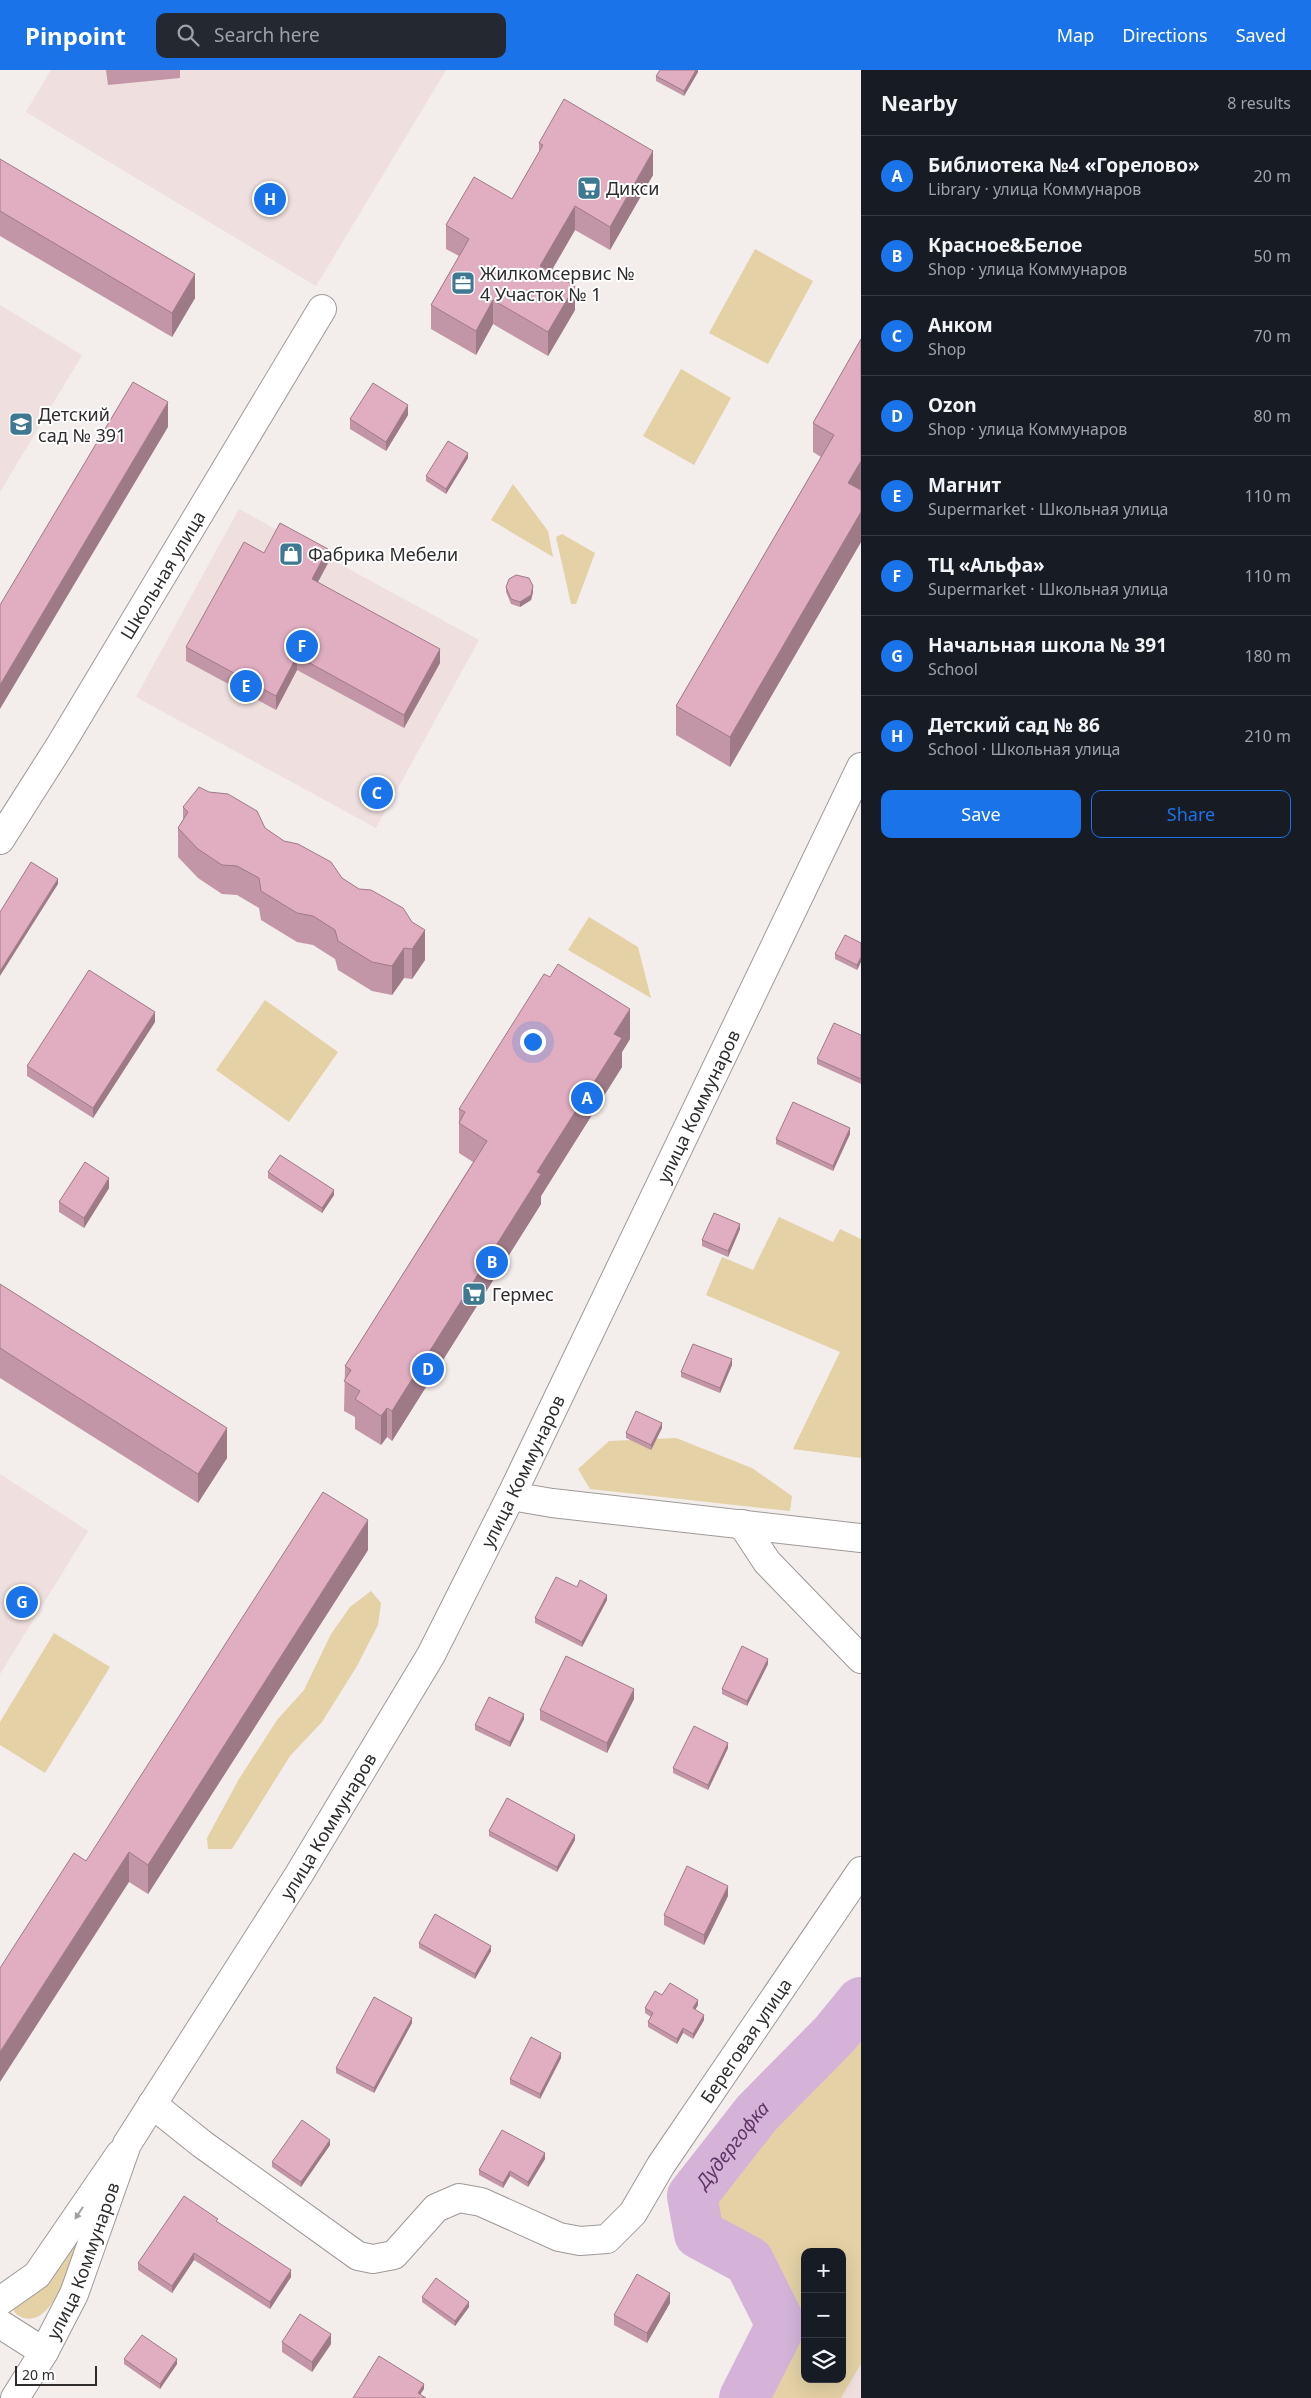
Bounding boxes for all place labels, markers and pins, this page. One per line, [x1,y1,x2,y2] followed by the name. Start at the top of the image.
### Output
[576,175,602,201] supermarket icon: Дикси
[606,176,660,200] place label: Дикси
[254,180,286,218] pin: H
[480,261,635,306] place label: Жилкомсервис № 4 Участок № 1
[450,270,476,296] office icon: Жилкомсервис № 4 Участок № 1
[38,402,126,447] place label: Детский сад № 391
[8,411,34,437] school or university icon: Детский сад № 391
[278,541,304,567] shop icon: Фабрика Мебели
[308,542,458,566] place label: Фабрика Мебели
[286,627,318,665] pin: F
[230,667,262,705] pin: E
[361,774,393,812] pin: C
[571,1079,603,1117] pin: A
[476,1243,508,1281] pin: B
[461,1281,487,1307] supermarket icon: Гермес
[492,1282,554,1306] place label: Гермес
[412,1350,444,1388] pin: D
[6,1583,38,1621] pin: G

